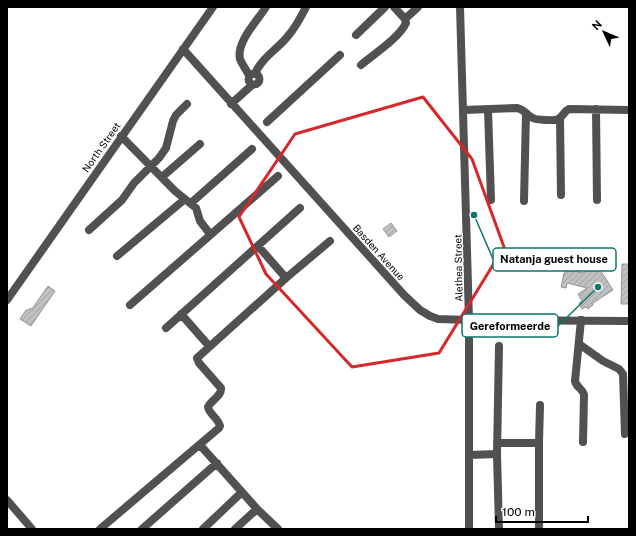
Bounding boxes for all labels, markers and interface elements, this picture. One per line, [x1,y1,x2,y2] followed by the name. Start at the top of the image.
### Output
[584,12,624,52] north arrow
[590,18,604,32] text: N
[79,120,123,174] street label: North Street
[351,221,408,283] street label: Basden Avenue
[451,234,465,302] street label: Alethea Street
[493,248,616,271] callout: Natanja guest house
[500,253,608,265] text: Natanja guest house
[462,314,558,337] callout: Gereformeerde
[470,320,550,332] text: Gereformeerde
[496,498,588,524] scale bar
[502,505,535,519] text: 100 m

